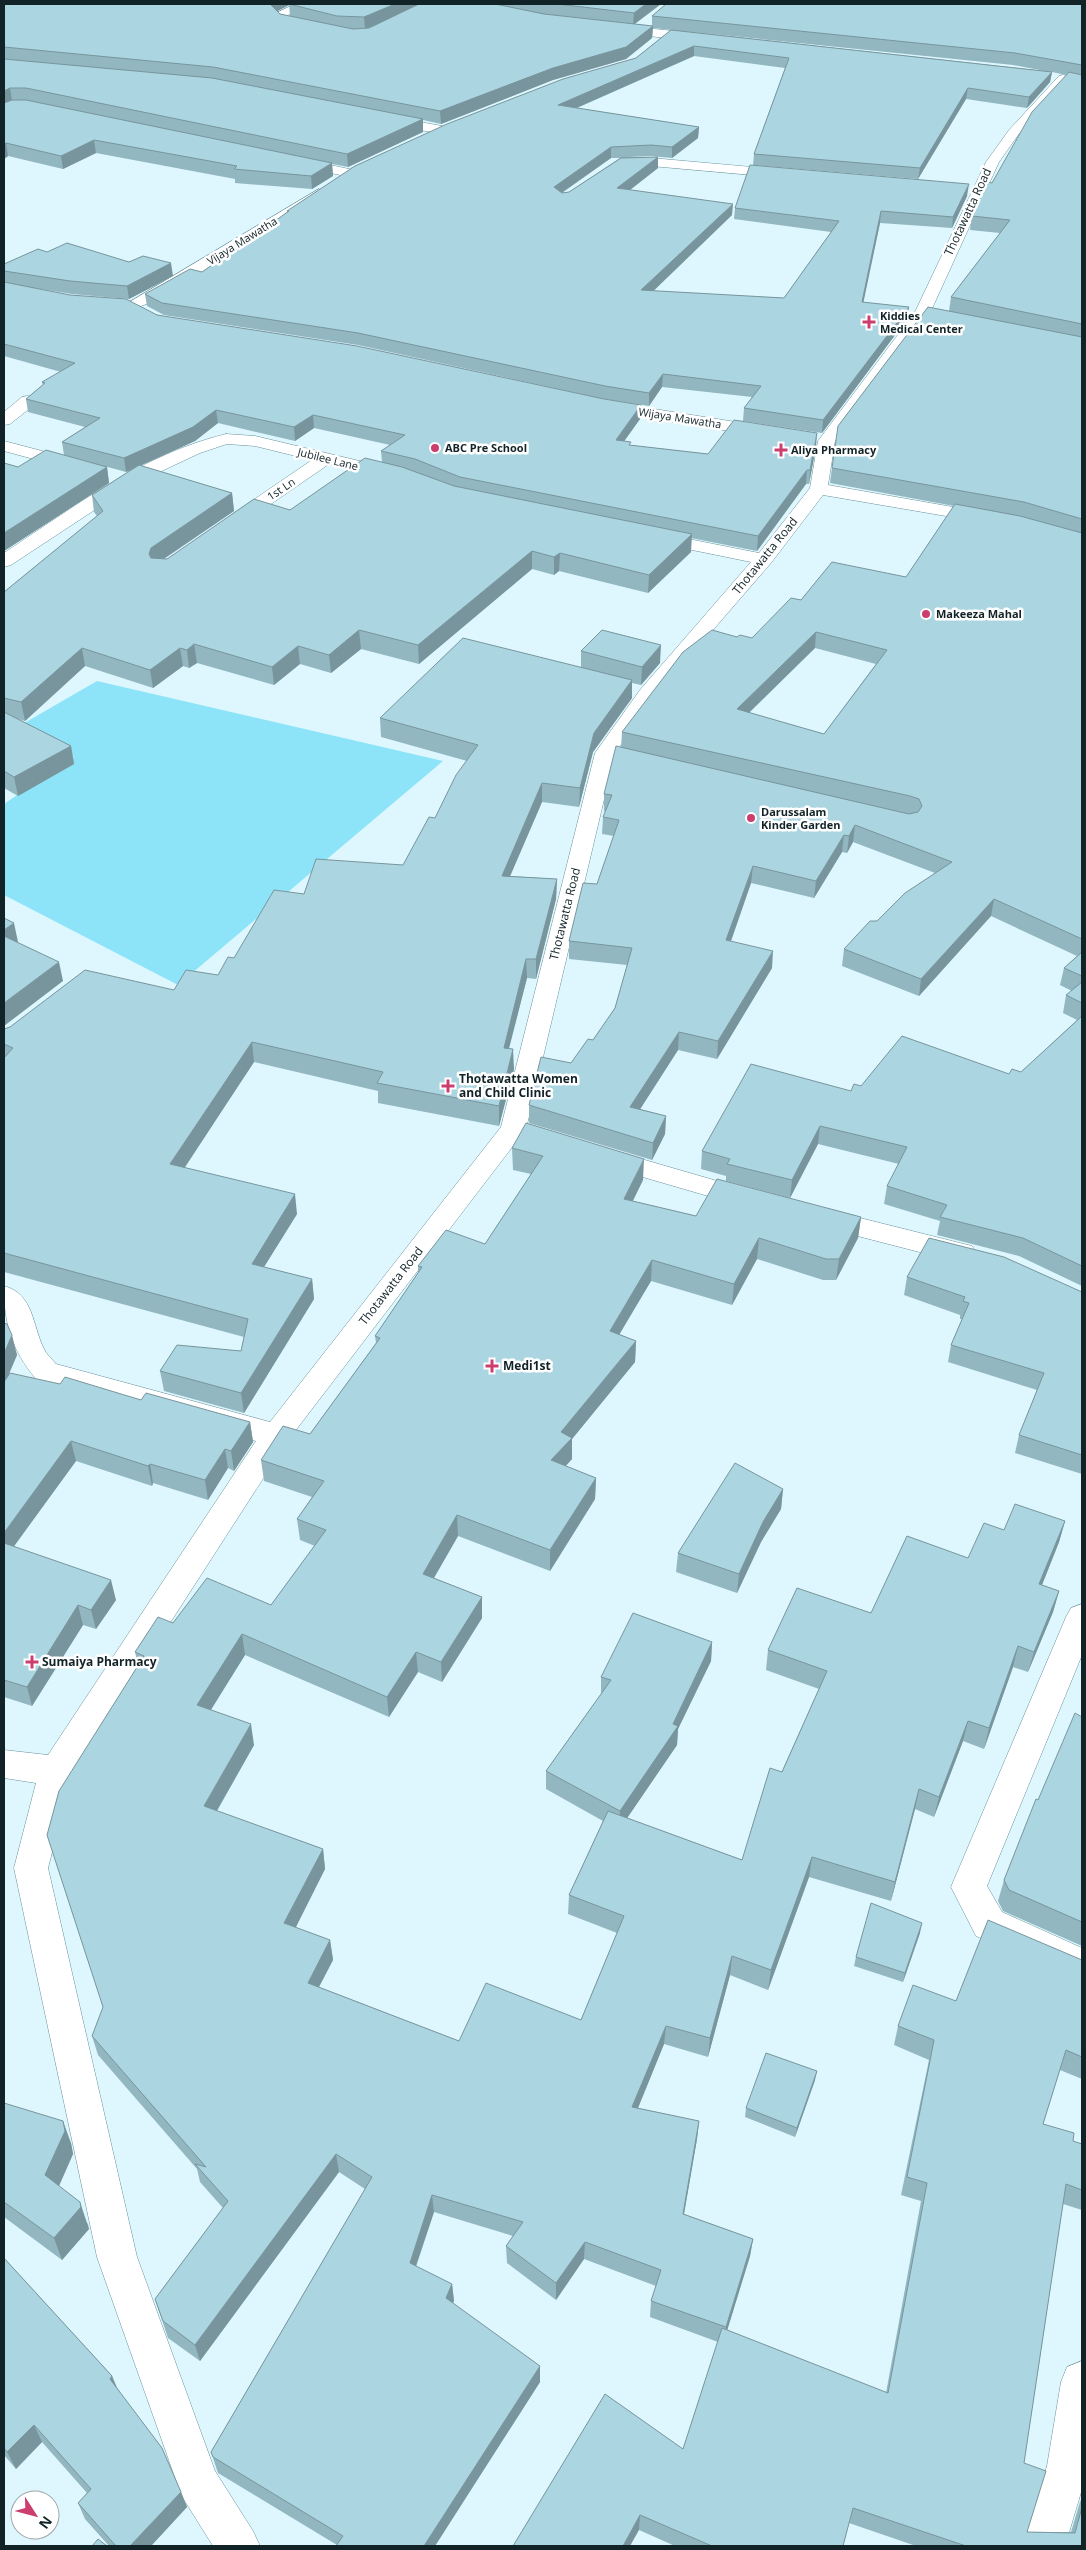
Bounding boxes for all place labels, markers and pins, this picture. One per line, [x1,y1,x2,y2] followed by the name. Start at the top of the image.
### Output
[880,308,963,336] place label: Kiddies Medical Center
[862,315,876,329] marker: Kiddies Medical Center
[445,440,527,455] place label: ABC Pre School
[429,442,441,454] marker: ABC Pre School
[791,442,877,457] place label: Aliya Pharmacy
[775,444,787,456] marker: Aliya Pharmacy
[936,606,1022,621] place label: Makeeza Mahal
[920,608,932,620] marker: Makeeza Mahal
[761,804,841,832] place label: Darussalam Kinder Garden
[745,812,757,824] marker: Darussalam Kinder Garden
[459,1070,578,1101] place label: Thotawatta Women and Child Clinic
[441,1079,455,1093] marker: Thotawatta Women and Child Clinic
[503,1357,551,1374] place label: Medi1st
[485,1359,499,1373] marker: Medi1st
[42,1653,157,1670] place label: Sumaiya Pharmacy
[26,1656,38,1668] marker: Sumaiya Pharmacy

